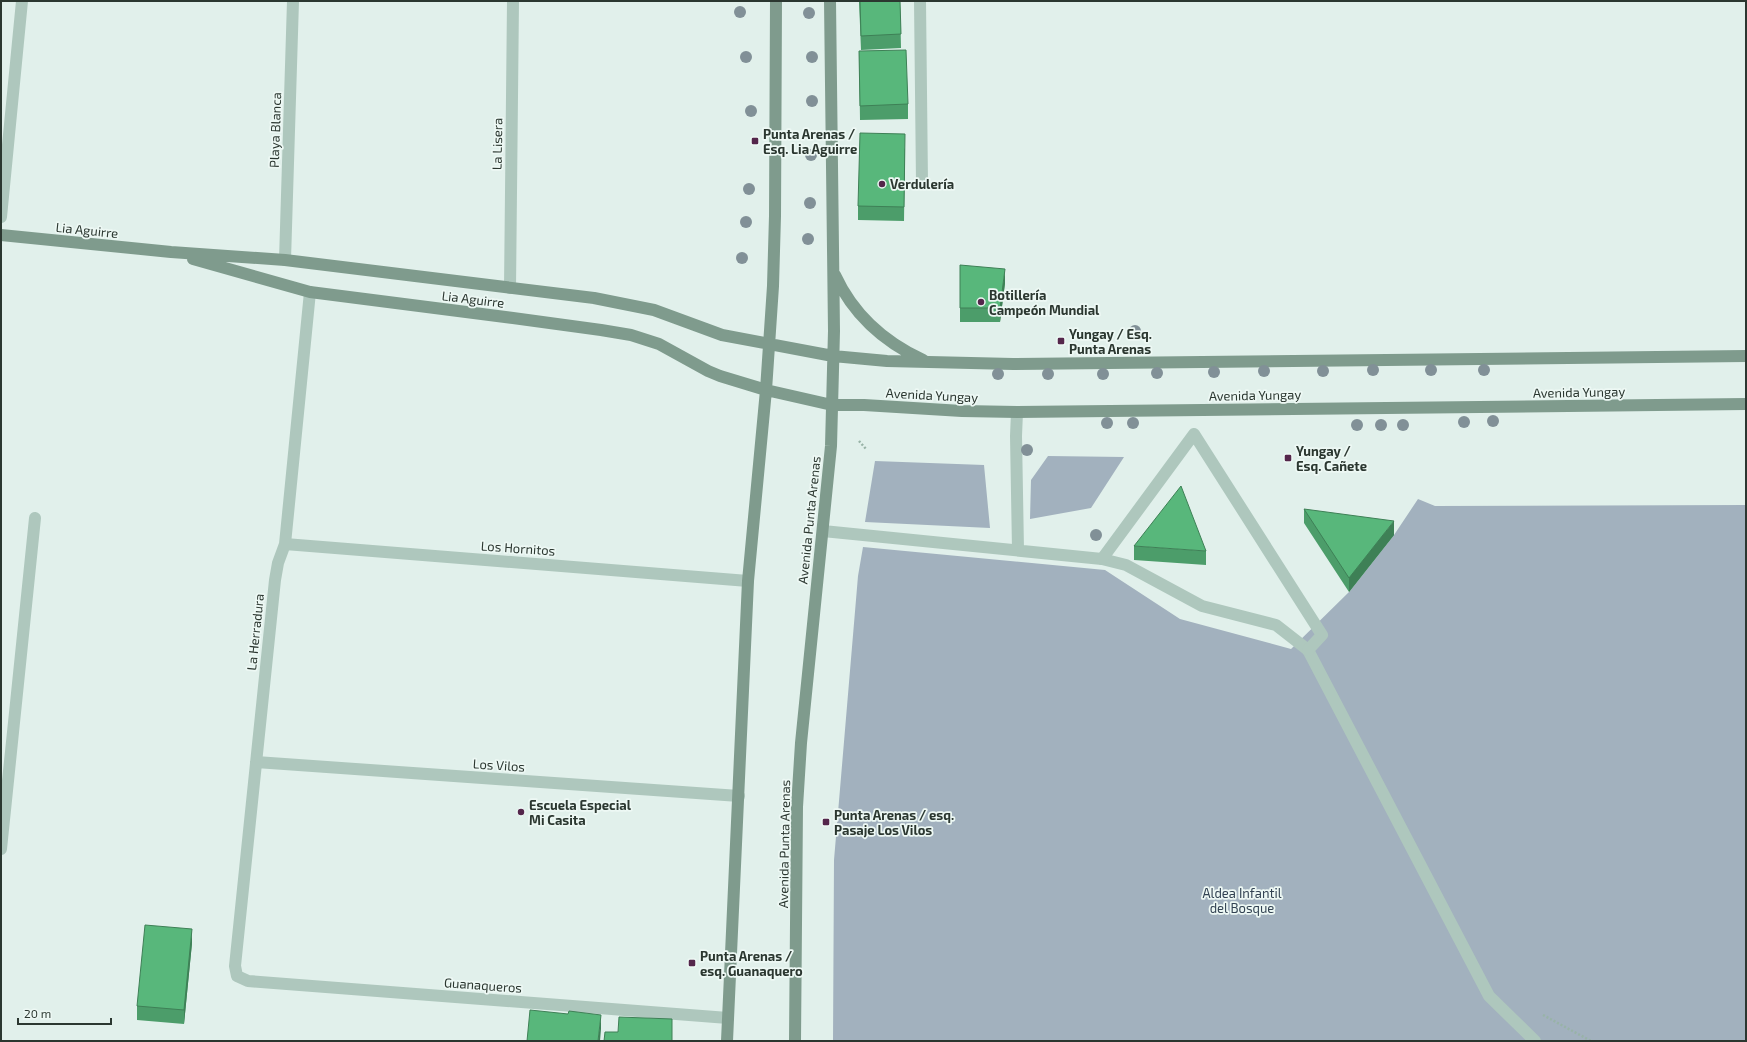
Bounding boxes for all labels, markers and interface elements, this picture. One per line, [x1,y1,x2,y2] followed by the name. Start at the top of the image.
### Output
[266,92,284,168] street label: Playa Blanca
[489,118,505,170] street label: La Lisera
[763,126,857,157] place label: Punta Arenas / Esq. Lia Aguirre
[750,136,760,146] marker: Punta Arenas / Esq. Lia Aguirre
[890,176,954,192] place label: Verdulería
[877,179,887,189] marker: Verdulería
[55,219,119,241] street label: Lia Aguirre
[441,287,505,311] street label: Lia Aguirre
[989,287,1100,318] place label: Botillería Campeón Mundial
[976,297,986,307] marker: Botillería Campeón Mundial
[1069,326,1152,357] place label: Yungay / Esq. Punta Arenas
[1056,336,1066,346] marker: Yungay / Esq. Punta Arenas
[1533,383,1625,401] street label: Avenida Yungay
[885,385,979,405] street label: Avenida Yungay
[1209,386,1301,404] street label: Avenida Yungay
[1296,443,1367,474] place label: Yungay / Esq. Cañete
[1283,453,1293,463] marker: Yungay / Esq. Cañete
[794,455,824,585] street label: Avenida Punta Arenas
[480,537,556,559] street label: Los Hornitos
[243,593,267,671] street label: La Herradura
[472,755,526,775] street label: Los Vilos
[775,780,793,908] street label: Avenida Punta Arenas
[529,797,632,828] place label: Escuela Especial Mi Casita
[516,807,526,817] marker: Escuela Especial Mi Casita
[834,807,954,838] place label: Punta Arenas / esq. Pasaje Los Vilos
[821,817,831,827] marker: Punta Arenas / esq. Pasaje Los Vilos
[1202,885,1282,916] park label: Aldea Infantil del Bosque
[700,948,803,979] place label: Punta Arenas / esq. Guanaquero
[687,958,697,968] marker: Punta Arenas / esq. Guanaquero
[443,974,523,996] street label: Guanaqueros
[18,1000,111,1026] scale bar
[24,1006,51,1020] text: 20 m

